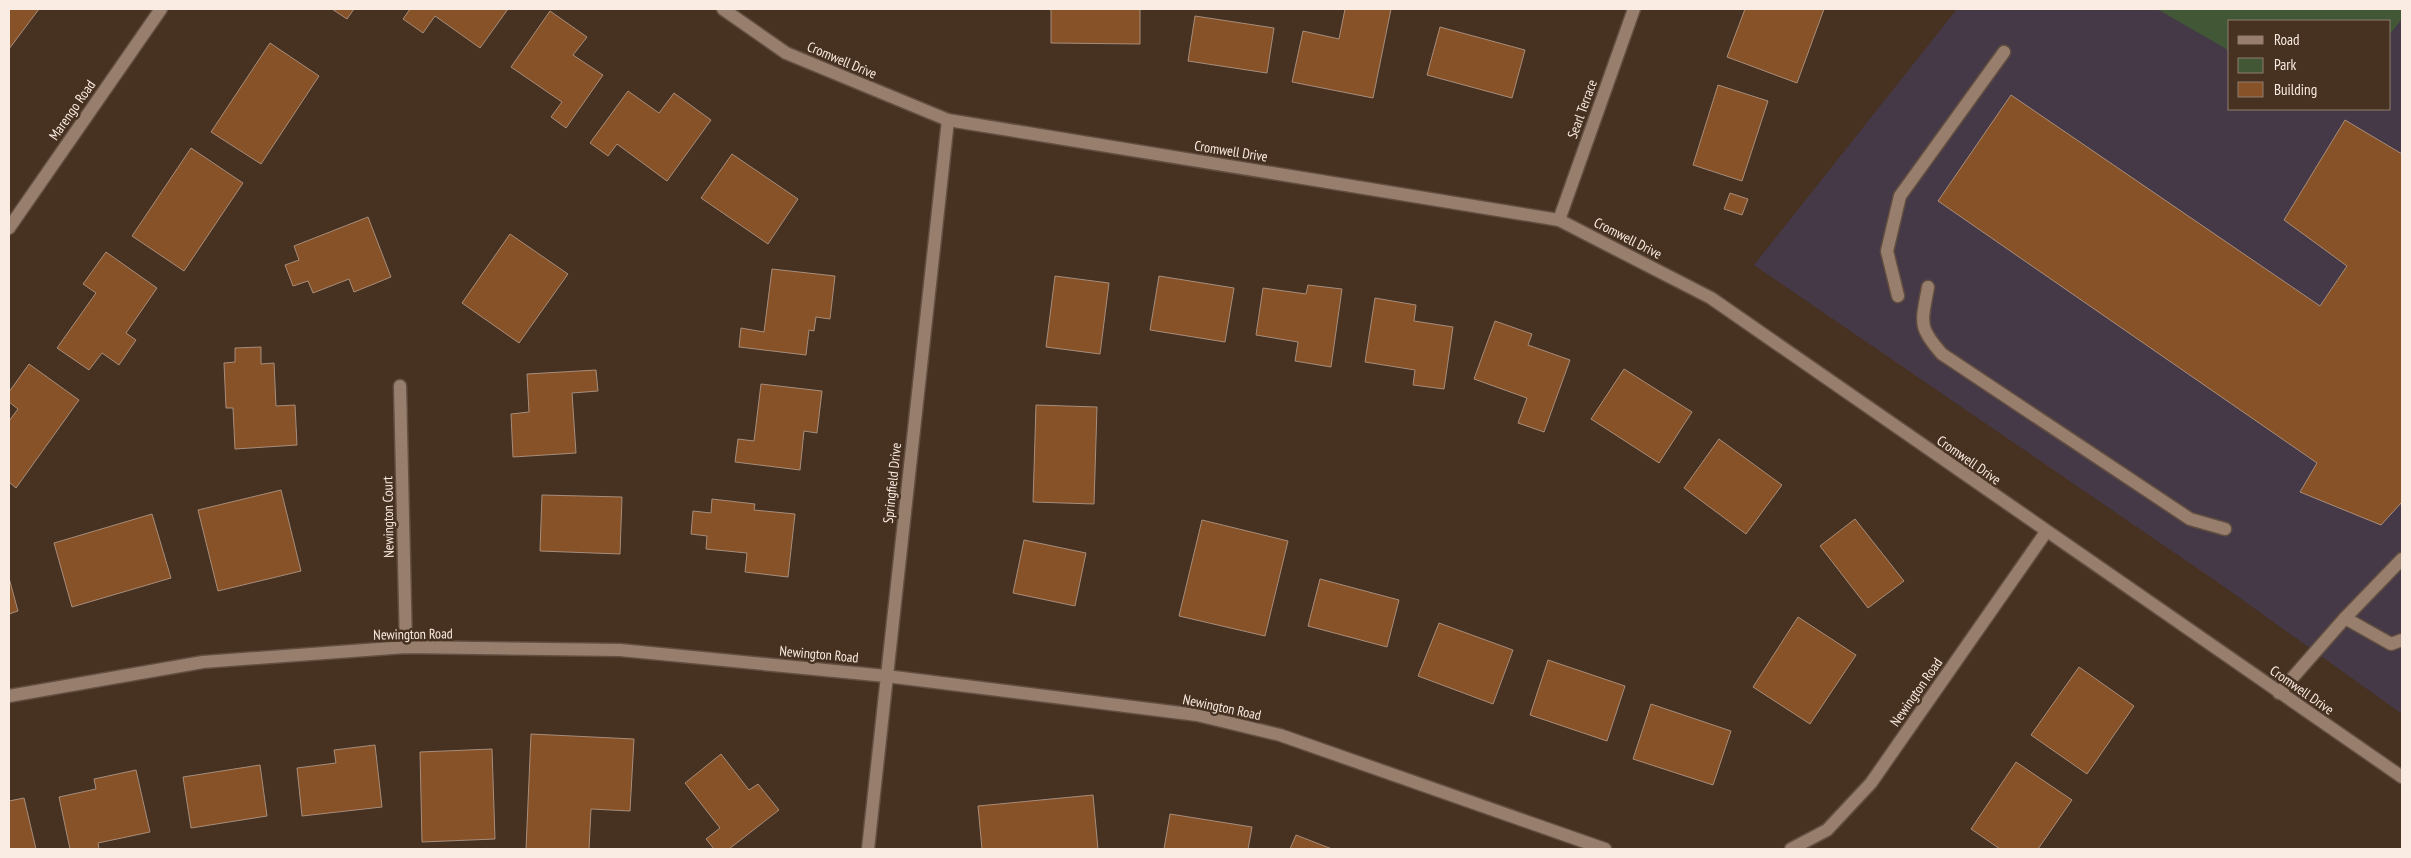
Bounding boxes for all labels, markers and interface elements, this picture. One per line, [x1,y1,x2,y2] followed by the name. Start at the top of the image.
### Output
[2228,20,2391,110] legend
[2274,30,2300,49] text: Road
[804,37,880,83] street label: Cromwell Drive
[2274,55,2296,74] text: Park
[45,76,99,144] street label: Marengo Road
[1563,77,1601,141] street label: Searl Terrace
[2274,80,2317,99] text: Building
[1193,136,1269,166] street label: Cromwell Drive
[1591,213,1665,263] street label: Cromwell Drive
[1933,431,2005,489] street label: Cromwell Drive
[879,442,905,524] street label: Springfield Drive
[378,476,398,558] street label: Newington Court
[373,624,453,644] street label: Newington Road
[779,642,859,666] street label: Newington Road
[1886,654,1946,730] street label: Newington Road
[2266,661,2338,719] street label: Cromwell Drive
[1181,690,1263,724] street label: Newington Road

